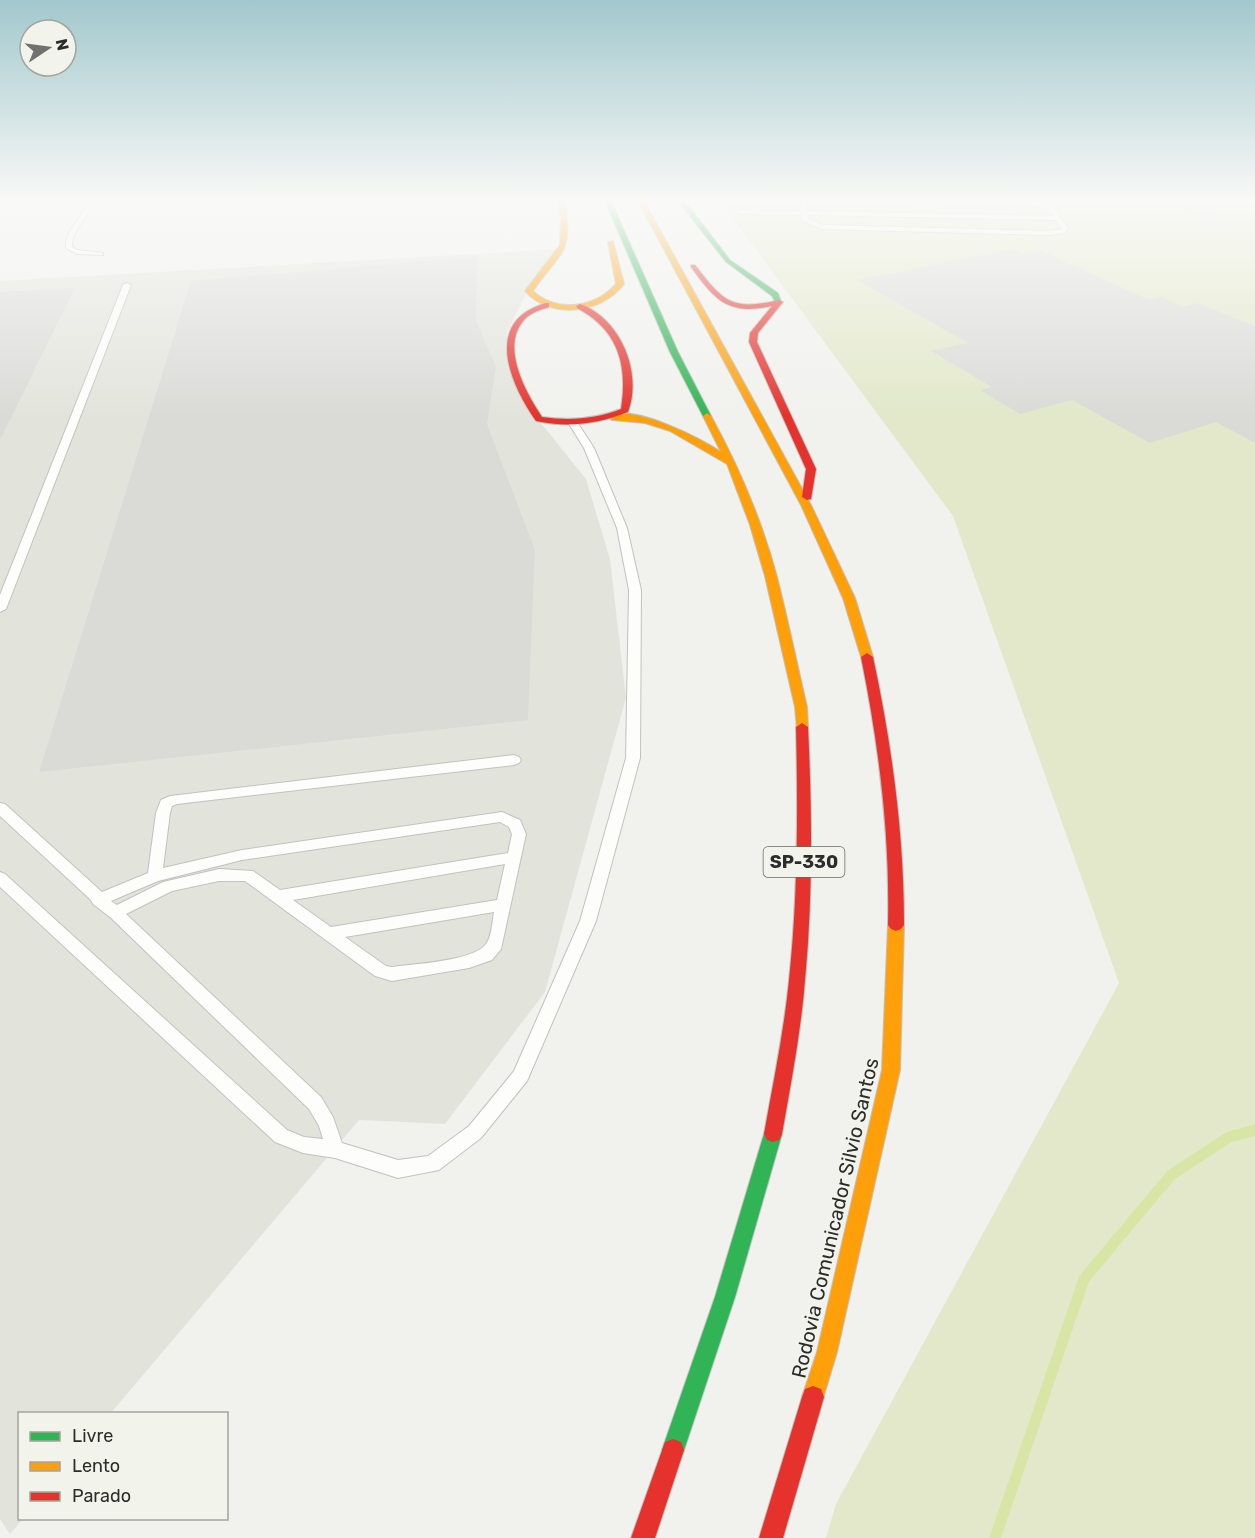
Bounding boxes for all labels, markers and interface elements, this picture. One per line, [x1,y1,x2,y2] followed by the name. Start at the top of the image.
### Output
[18,18,78,78] north arrow
[52,37,73,52] text: N
[764,847,844,877] road number: SP-330
[786,1056,884,1380] street label: Rodovia Comunicador Silvio Santos
[18,1412,228,1520] legend
[72,1425,113,1447] text: Livre
[72,1455,120,1477] text: Lento
[72,1485,131,1507] text: Parado

